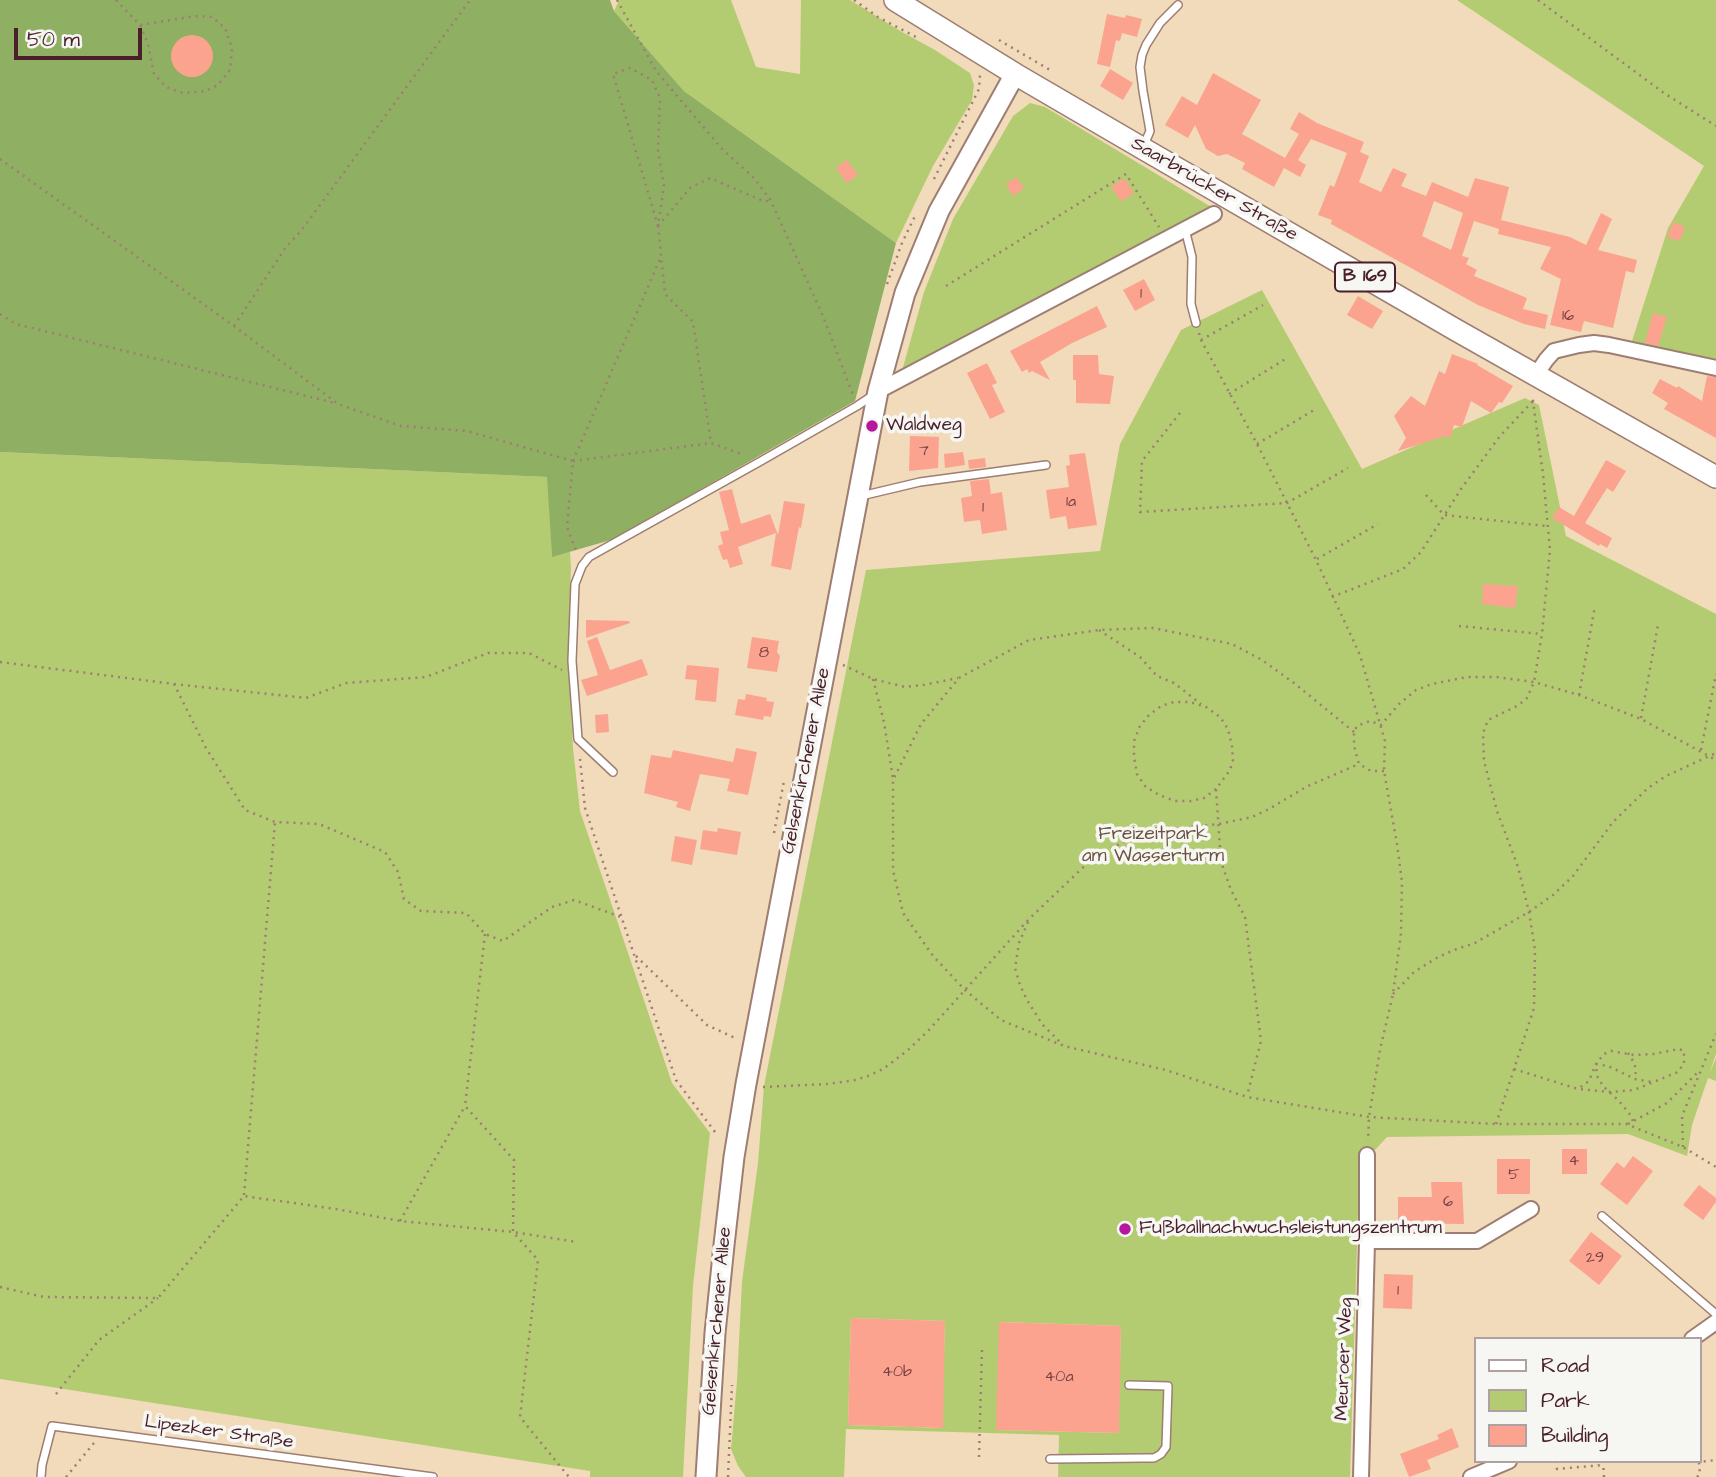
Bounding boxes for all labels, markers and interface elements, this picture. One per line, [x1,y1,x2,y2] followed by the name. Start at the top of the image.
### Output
[18,14,145,58] scale bar
[27,25,80,54] text: 50 m
[1127,133,1301,247] street label: Saarbrücker Straße
[1335,262,1395,292] road number: B 169
[1140,285,1142,305] house number: 1
[1562,307,1574,327] house number: 16
[886,415,962,437] place label: Waldweg
[864,418,880,434] marker: Waldweg
[919,442,929,462] house number: 7
[1066,493,1076,513] house number: 1a
[982,499,984,519] house number: 1
[759,644,769,664] house number: 8
[778,666,836,856] street label: Gelsenkirchener Allee
[1082,824,1224,868] park label: Freizeitpark am Wasserturm
[1569,1152,1579,1172] house number: 4
[1508,1166,1520,1186] house number: 5
[1443,1193,1453,1213] house number: 6
[1139,1218,1442,1240] place label: Fußballnachwuchsleistungszentrum
[1117,1221,1133,1237] marker: Fußballnachwuchsleistungszentrum
[698,1226,738,1416] street label: Gelsenkirchener Allee
[1586,1249,1604,1269] house number: 29
[1397,1282,1399,1302] house number: 1
[1331,1297,1359,1421] street label: Meuroer Weg
[1474,1337,1702,1463] legend
[1541,1351,1589,1380] text: Road
[882,1363,912,1383] house number: 40b
[1044,1368,1074,1388] house number: 40a
[1541,1386,1590,1415] text: Park
[143,1411,295,1455] street label: Lipezker Straße
[1541,1421,1608,1450] text: Building

